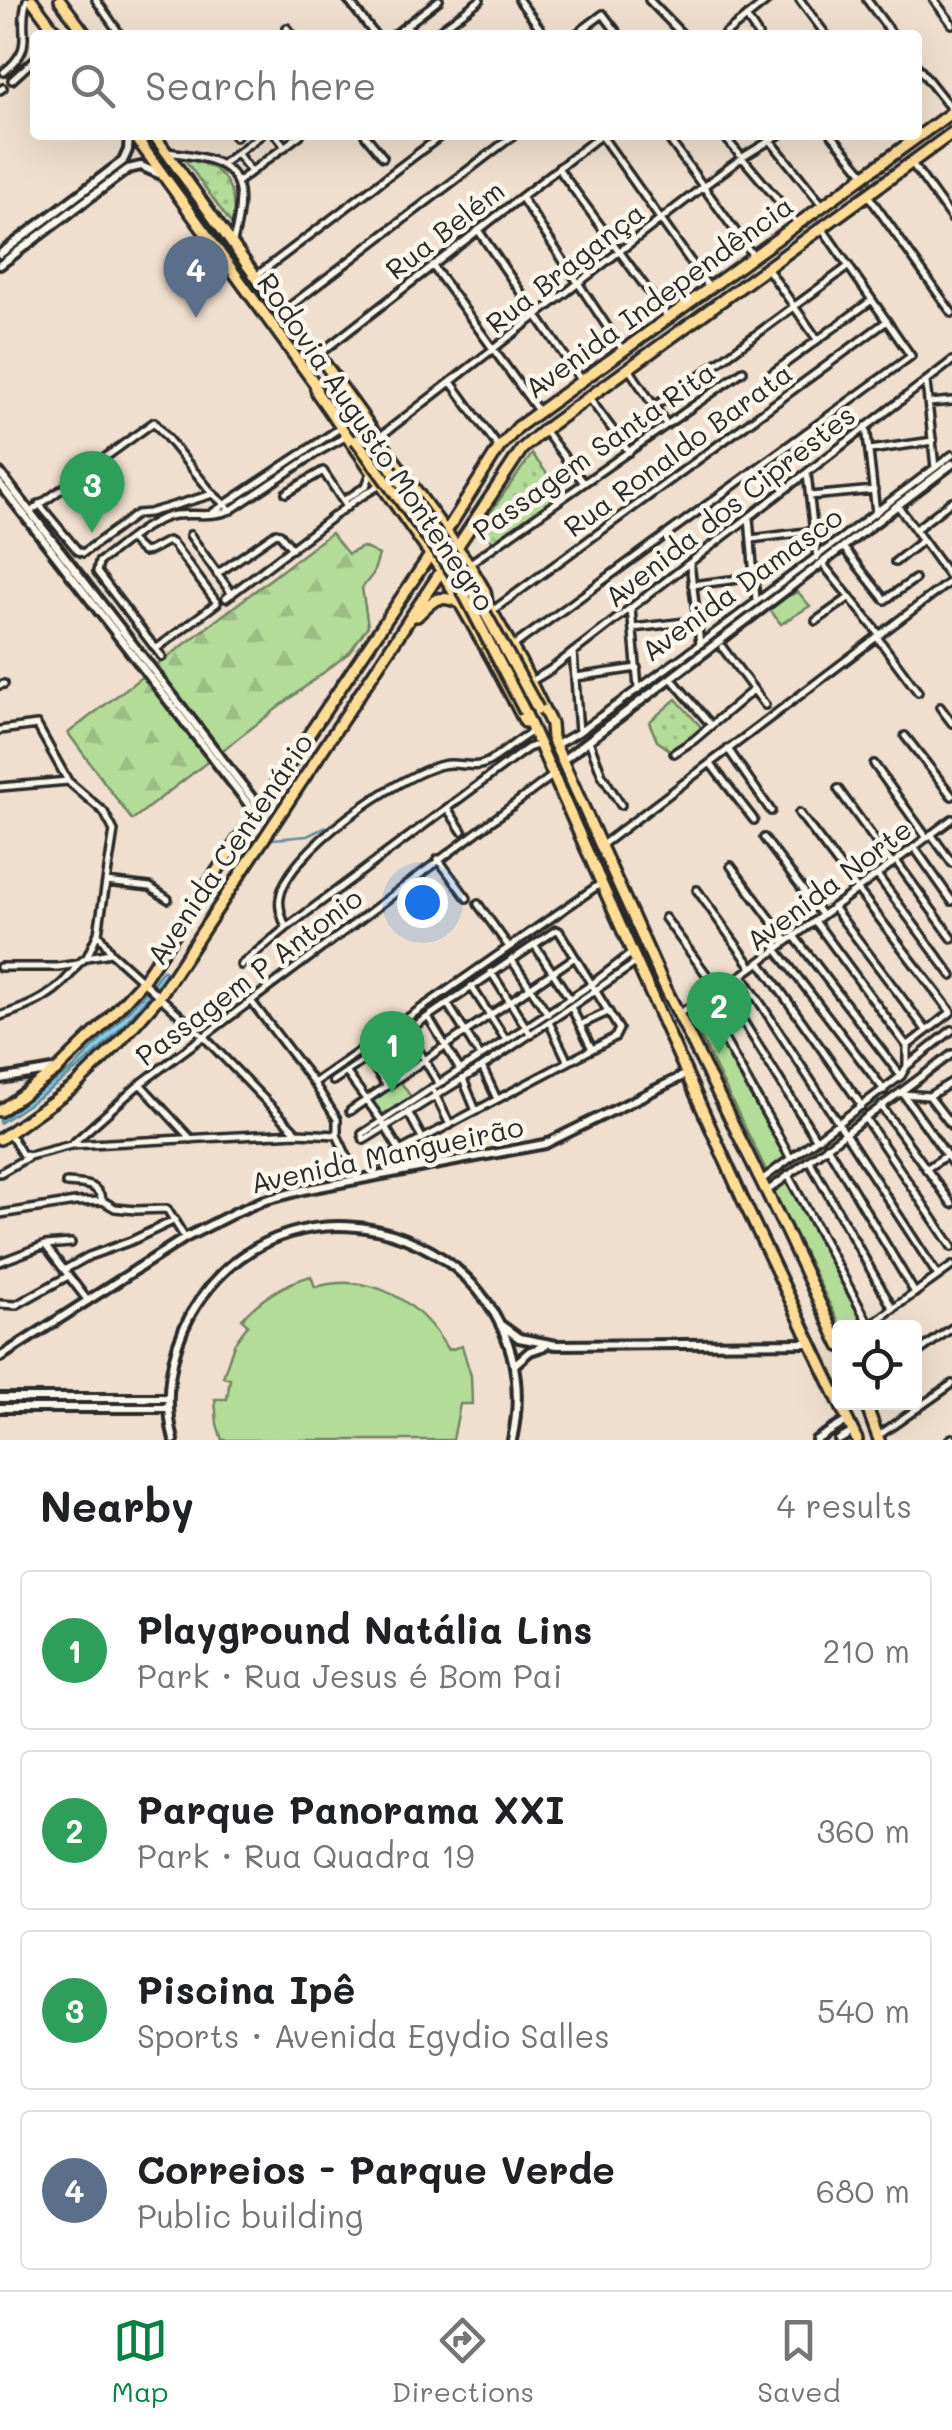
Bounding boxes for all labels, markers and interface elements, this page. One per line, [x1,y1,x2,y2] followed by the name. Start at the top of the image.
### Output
[30,30,922,140] search box
[65,58,120,113] icon: search
[145,60,376,110] text: Search here
[378,172,511,287] street label: Rua Belém
[517,187,800,406] street label: Avenida Independência
[478,194,651,340] street label: Rua Bragança
[164,236,228,318] pin: 4
[250,265,504,617] street label: Rodovia Augusto Montenegro
[465,353,722,547] street label: Passagem Santa Rita
[556,354,799,544] street label: Rua Ronaldo Barata
[597,396,862,614] street label: Avenida dos Ciprestes
[59,450,124,533] pin: 3
[634,498,849,668] street label: Avenida Damasco
[138,726,320,971] street label: Avenida Centenário
[739,810,918,958] street label: Avenida Norte
[397,877,448,928] your location
[128,879,369,1073] street label: Passagem P Antonio
[686,972,752,1054] pin: 2
[360,1010,424,1093] pin: 1
[247,1108,526,1201] street label: Avenida Mangueirão
[832,1320,922,1410] map controls
[832,1320,922,1410] button: locate
[40,1478,194,1533] text: Nearby
[776,1484,912,1526] text: 4 results
[137,1604,592,1654] text: Playground Natália Lins
[67,1629,82,1671] text: 1
[822,1629,910,1671] text: 210 m
[137,1654,562,1696] text: Park · Rua Jesus é Bom Pai
[137,1784,565,1834] text: Parque Panorama XXI
[66,1809,83,1851] text: 2
[816,1809,910,1851] text: 360 m
[137,1834,474,1876] text: Park · Rua Quadra 19
[137,1964,355,2014] text: Piscina Ipê
[65,1989,84,2031] text: 3
[817,1989,910,2031] text: 540 m
[137,2014,610,2056] text: Sports · Avenida Egydio Salles
[137,2144,615,2194] text: Correios - Parque Verde
[64,2169,85,2211] text: 4
[816,2169,910,2211] text: 680 m
[137,2194,363,2236] text: Public building
[112,2313,169,2409] tab: Map
[392,2313,534,2409] tab: Directions
[757,2313,840,2409] tab: Saved

